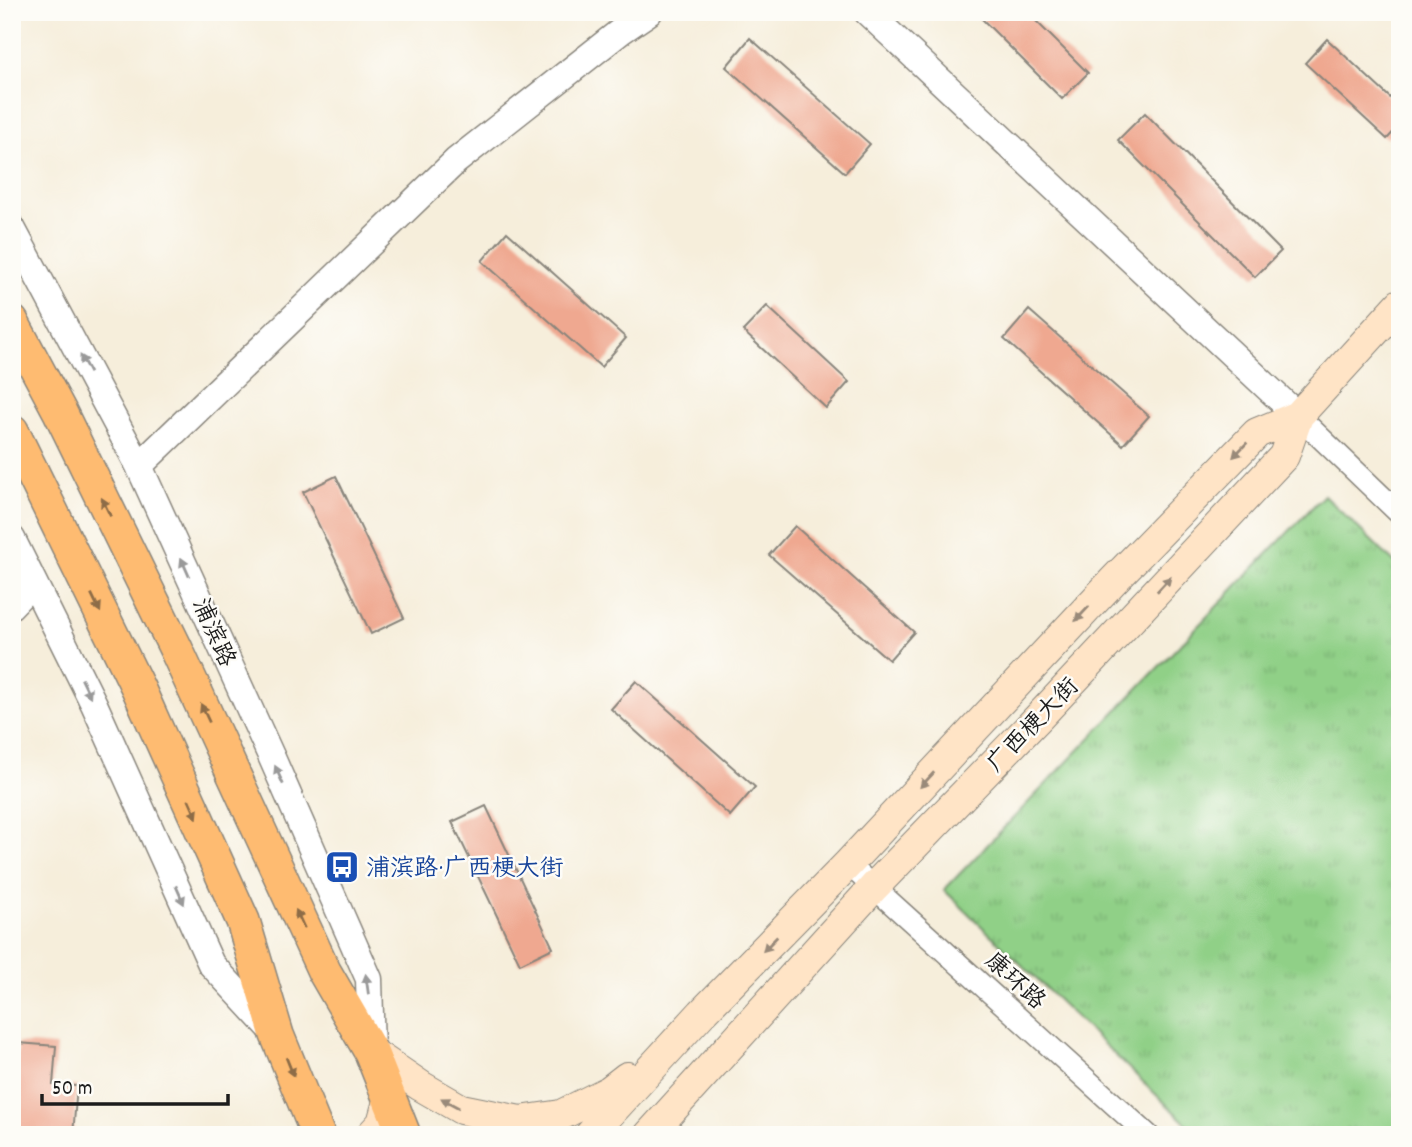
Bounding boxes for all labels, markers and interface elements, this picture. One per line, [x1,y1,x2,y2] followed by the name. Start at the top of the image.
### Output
[79,353,91,373] one-way arrow
[1232,442,1249,459] one-way arrow
[101,497,112,517] one-way arrow
[179,557,190,578] one-way arrow
[1156,575,1172,593] one-way arrow
[91,593,102,613] one-way arrow
[182,593,242,673] street label: 浦滨路
[1075,605,1091,622] one-way arrow
[980,671,1088,781] street label: 广西梗大街
[81,678,92,698] one-way arrow
[199,702,210,723] one-way arrow
[273,765,285,785] one-way arrow
[919,771,935,789] one-way arrow
[187,799,199,819] one-way arrow
[323,848,361,886] bus stop icon: 浦滨路·广西梗大街
[366,853,564,887] place label: 浦滨路·广西梗大街
[174,885,186,905] one-way arrow
[294,909,306,929] one-way arrow
[761,936,778,953] one-way arrow
[976,946,1052,1019] street label: 康环路
[362,973,373,995] one-way arrow
[284,1057,296,1077] one-way arrow
[42,1063,228,1107] scale bar
[52,1075,92,1105] text: 50 m
[441,1097,460,1109] one-way arrow

